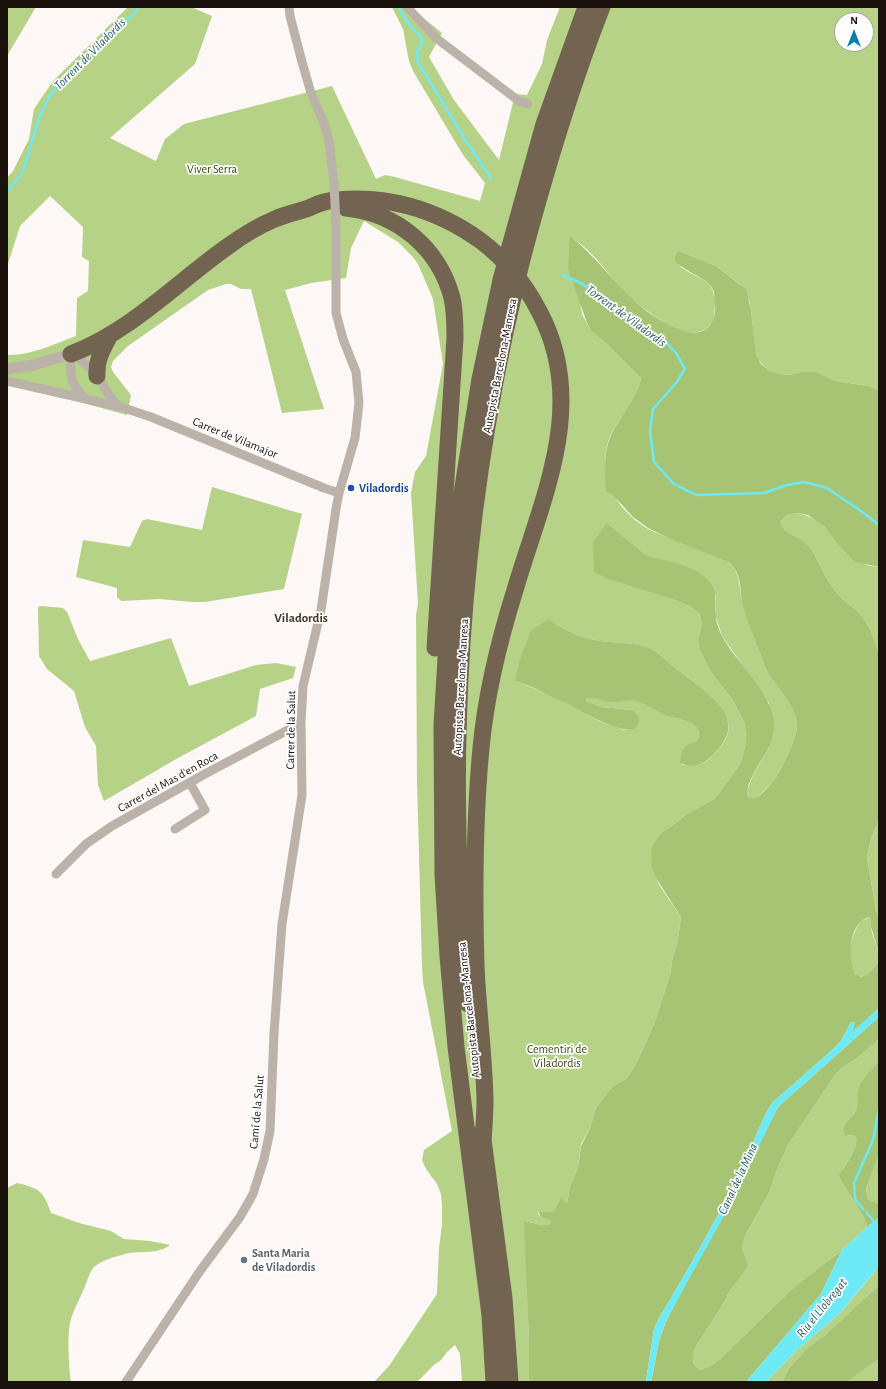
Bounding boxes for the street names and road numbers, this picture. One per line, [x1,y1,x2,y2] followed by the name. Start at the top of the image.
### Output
[480,297,520,435] street label: Autopista Barcelona-Manresa
[190,414,280,462] street label: Carrer de Vilamajor
[450,618,472,756] street label: Autopista Barcelona-Manresa
[283,690,299,770] street label: Carrer de la Salut
[115,748,221,816] street label: Carrer del Mas d'en Roca
[455,941,483,1079] street label: Autopista Barcelona-Manresa
[247,1074,267,1150] street label: Camí de la Salut

